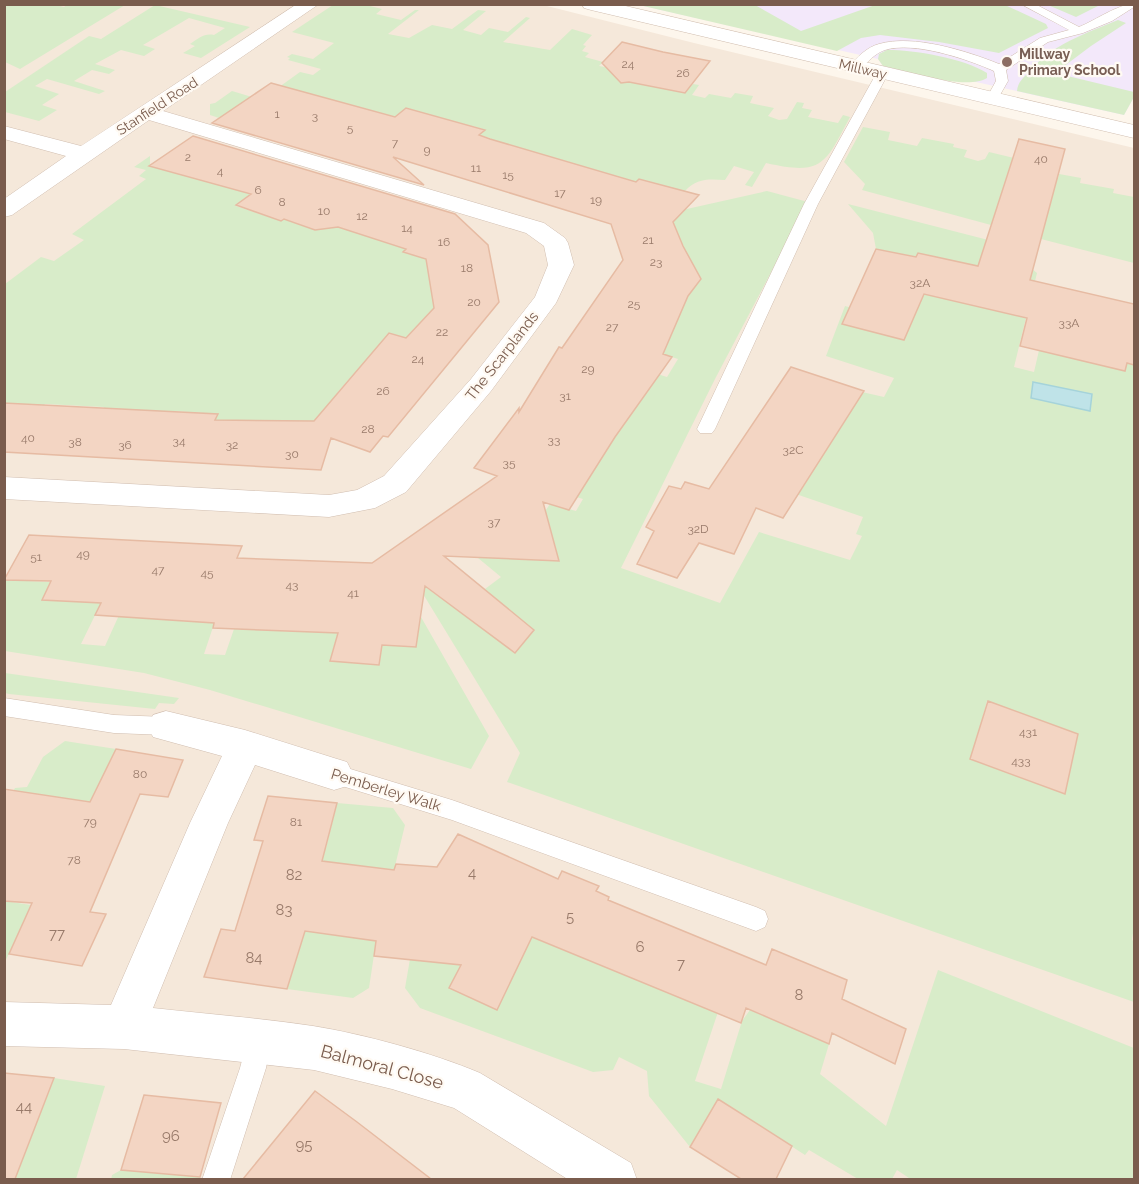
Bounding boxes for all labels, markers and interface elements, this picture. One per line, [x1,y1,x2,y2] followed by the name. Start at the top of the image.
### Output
[1019,46,1121,78] place label: Millway Primary School
[1000,55,1014,69] marker: Millway Primary School
[837,56,889,82] street label: Millway
[622,57,635,71] house number: 24
[676,66,690,80] house number: 26
[113,74,201,138] street label: Stanfield Road
[274,107,280,121] house number: 1
[312,109,318,123] house number: 3
[347,121,354,135] house number: 5
[392,136,399,150] house number: 7
[423,143,431,157] house number: 9
[185,150,191,164] house number: 2
[1034,152,1048,166] house number: 40
[471,161,481,175] house number: 11
[217,164,224,178] house number: 4
[502,168,514,182] house number: 15
[254,183,262,197] house number: 6
[554,186,566,200] house number: 17
[590,193,602,207] house number: 19
[278,195,286,209] house number: 8
[318,204,330,218] house number: 10
[356,209,368,223] house number: 12
[401,221,413,235] house number: 14
[642,233,654,247] house number: 21
[438,235,450,249] house number: 16
[650,255,662,269] house number: 23
[461,261,473,275] house number: 18
[910,276,930,290] house number: 32A
[467,295,481,309] house number: 20
[628,297,641,311] house number: 25
[462,308,542,404] street label: The Scarplands
[1059,316,1079,330] house number: 33A
[606,320,619,334] house number: 27
[436,325,448,339] house number: 22
[412,352,425,366] house number: 24
[581,362,595,376] house number: 29
[376,384,390,398] house number: 26
[559,389,571,403] house number: 31
[361,422,375,436] house number: 28
[21,431,35,445] house number: 40
[548,433,560,447] house number: 33
[173,434,186,448] house number: 34
[68,435,82,449] house number: 38
[118,438,132,452] house number: 36
[226,438,238,452] house number: 32
[783,443,803,457] house number: 32C
[285,447,299,461] house number: 30
[503,456,516,470] house number: 35
[488,515,501,529] house number: 37
[687,522,709,536] house number: 32D
[76,547,90,561] house number: 49
[30,550,42,564] house number: 51
[152,563,165,577] house number: 47
[200,566,214,580] house number: 45
[286,578,298,592] house number: 43
[347,586,359,600] house number: 41
[1019,725,1037,739] house number: 431
[1011,754,1031,768] house number: 433
[329,765,443,815] street label: Pemberley Walk
[133,767,147,781] house number: 80
[83,815,97,829] house number: 79
[290,815,302,829] house number: 81
[67,853,81,867] house number: 78
[468,864,476,882] house number: 4
[286,866,303,884] house number: 82
[276,901,292,919] house number: 83
[566,908,574,926] house number: 5
[49,925,65,943] house number: 77
[635,938,645,956] house number: 6
[245,949,263,967] house number: 84
[677,955,685,973] house number: 7
[795,986,804,1004] house number: 8
[318,1040,446,1093] street label: Balmoral Close
[16,1098,32,1116] house number: 44
[162,1127,180,1145] house number: 96
[296,1136,312,1154] house number: 95

